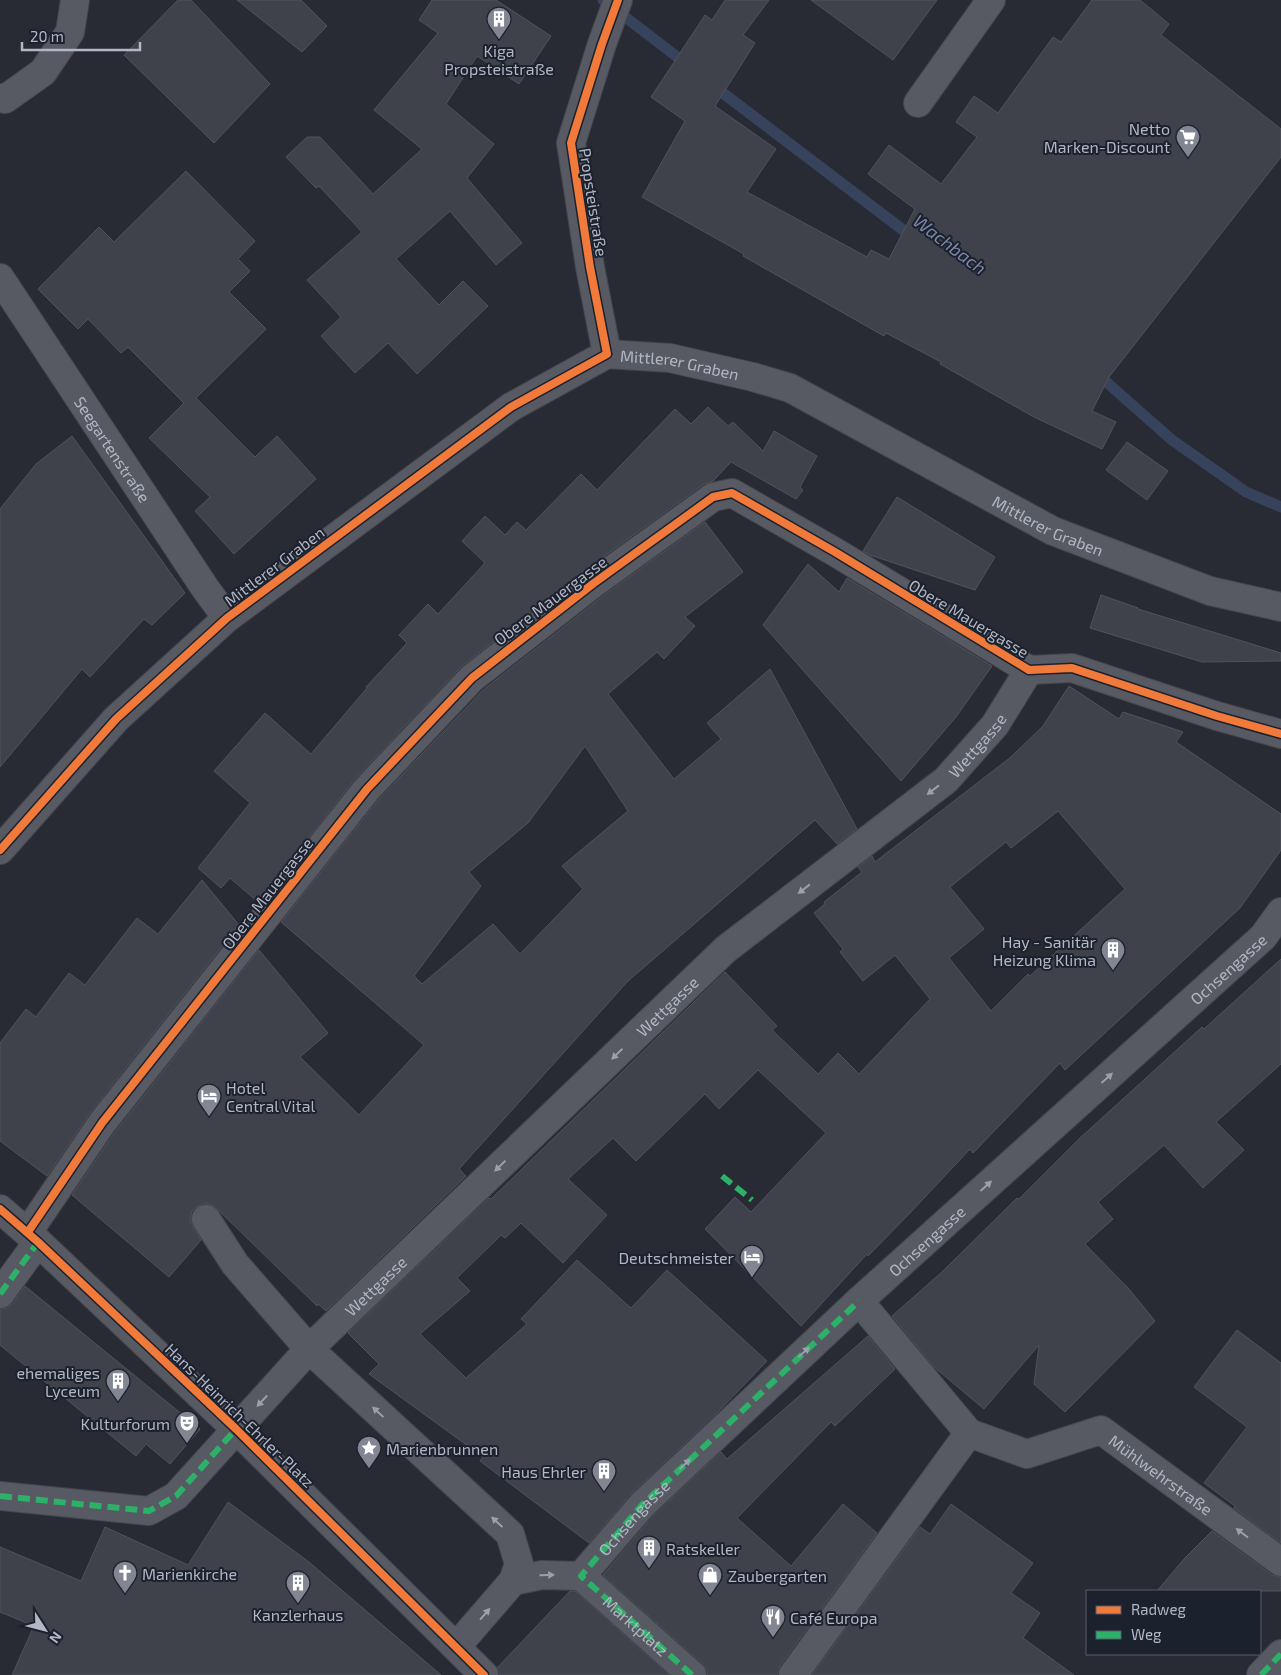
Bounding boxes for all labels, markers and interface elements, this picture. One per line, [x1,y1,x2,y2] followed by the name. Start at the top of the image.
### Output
[486,6,512,40] building icon: Kiga Propsteistraße
[22,20,140,52] scale bar
[30,27,64,45] text: 20 m
[444,41,554,78] place label: Kiga Propsteistraße
[1044,119,1170,156] place label: Netto Marken-Discount
[1175,124,1201,158] supermarket icon: Netto Marken-Discount
[576,146,612,258] street label: Propsteistraße
[909,209,991,279] water label: Wachbach
[620,345,741,383] street label: Mittlerer Graben
[71,392,155,506] street label: Seegartenstraße
[990,491,1106,559] street label: Mittlerer Graben
[220,522,328,610] street label: Mittlerer Graben
[490,551,610,649] street label: Obere Mauergasse
[906,575,1032,661] street label: Obere Mauergasse
[944,710,1009,781] street label: Wettgasse
[927,784,940,795] one-way arrow
[218,834,316,952] street label: Obere Mauergasse
[798,883,811,894] one-way arrow
[1186,929,1270,1008] street label: Ochsengasse
[993,932,1097,969] place label: Hay - Sanitär Heizung Klima
[1100,937,1126,971] building icon: Hay - Sanitär Heizung Klima
[632,972,702,1040] street label: Wettgasse
[611,1047,623,1059] one-way arrow
[1100,1072,1113,1083] one-way arrow
[226,1078,315,1115] place label: Hotel Central Vital
[196,1083,222,1117] hotel icon: Hotel Central Vital
[494,1160,506,1172] one-way arrow
[979,1180,991,1192] one-way arrow
[884,1201,968,1280] street label: Ochsengasse
[739,1244,765,1278] hotel icon: Deutschmeister
[619,1248,735,1267] place label: Deutschmeister
[340,1252,410,1319] street label: Wettgasse
[162,1339,318,1491] street label: Hans-Heinrich-Ehrler-Platz
[797,1346,809,1358] one-way arrow
[16,1363,100,1400] place label: ehemaliges Lyceum
[105,1368,131,1402] building icon: ehemaliges Lyceum
[256,1394,268,1406] one-way arrow
[372,1406,384,1418] one-way arrow
[174,1410,200,1444] theatre icon: Kulturforum
[81,1414,170,1433] place label: Kulturforum
[1106,1430,1217,1518] street label: Mühlwehrstraße
[356,1435,382,1469] place icon: Marienbrunnen
[386,1439,498,1458] place label: Marienbrunnen
[591,1458,617,1492] building icon: Haus Ehrler
[679,1458,691,1470] one-way arrow
[501,1462,587,1481] place label: Haus Ehrler
[594,1475,673,1559] street label: Ochsengasse
[492,1516,504,1528] one-way arrow
[1236,1527,1249,1538] one-way arrow
[636,1535,662,1569] building icon: Ratskeller
[666,1539,740,1558] place label: Ratskeller
[112,1560,138,1594] church icon: Marienkirche
[697,1562,723,1596] shop icon: Zaubergarten
[142,1564,237,1583] place label: Marienkirche
[728,1566,827,1585] place label: Zaubergarten
[285,1570,311,1604] building icon: Kanzlerhaus
[539,1571,555,1579] one-way arrow
[1086,1590,1261,1655] legend
[600,1591,673,1659] street label: Marktplatz
[1131,1600,1186,1618] text: Radweg
[760,1604,786,1638] restaurant icon: Café Europa
[20,1605,70,1655] north arrow
[253,1605,343,1624] place label: Kanzlerhaus
[479,1608,491,1620] one-way arrow
[790,1608,877,1627] place label: Café Europa
[1131,1625,1162,1643] text: Weg
[46,1629,66,1647] text: N

